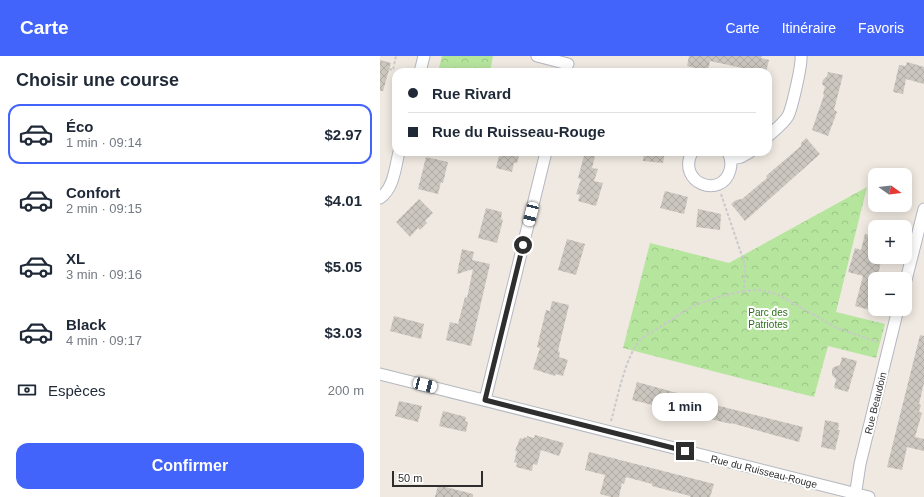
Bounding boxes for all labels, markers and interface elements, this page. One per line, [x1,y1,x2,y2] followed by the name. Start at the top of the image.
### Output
[20,17,69,38] text: Carte
[725,20,760,36] text: Carte
[782,20,836,36] text: Itinéraire
[858,20,904,36] text: Favoris
[16,70,179,90] text: Choisir une course
[432,85,511,102] text: Rue Rivard
[18,116,54,152] icon: car
[66,118,94,135] text: Éco
[432,123,605,140] text: Rue du Ruisseau-Rouge
[324,126,362,143] text: $2.97
[66,135,142,150] text: 1 min · 09:14
[868,168,912,212] north arrow
[868,168,912,316] map controls
[18,182,54,218] icon: car
[66,184,120,201] text: Confort
[324,192,362,209] text: $4.01
[66,201,142,216] text: 2 min · 09:15
[522,201,540,227] car
[868,220,912,264] button: +
[514,236,532,254] route start
[18,248,54,284] icon: car
[66,250,85,267] text: XL
[324,258,362,275] text: $5.05
[66,267,142,282] text: 3 min · 09:16
[868,272,912,316] button: −
[748,307,788,330] park label: Parc des Patriotes
[18,314,54,350] icon: car
[66,316,106,333] text: Black
[324,324,362,341] text: $3.03
[66,333,142,348] text: 4 min · 09:17
[862,371,888,435] street label: Rue Beaudoin
[412,376,438,394] car
[16,379,38,401] icon: cash
[48,382,106,399] text: Espèces
[328,383,364,398] text: 200 m
[652,393,718,421] callout: 1 min
[668,399,702,414] text: 1 min
[676,442,694,460] route end
[16,443,364,489] button: Confirmer
[709,453,819,490] street label: Rue du Ruisseau-Rouge
[392,469,483,488] scale bar
[398,472,422,484] text: 50 m

